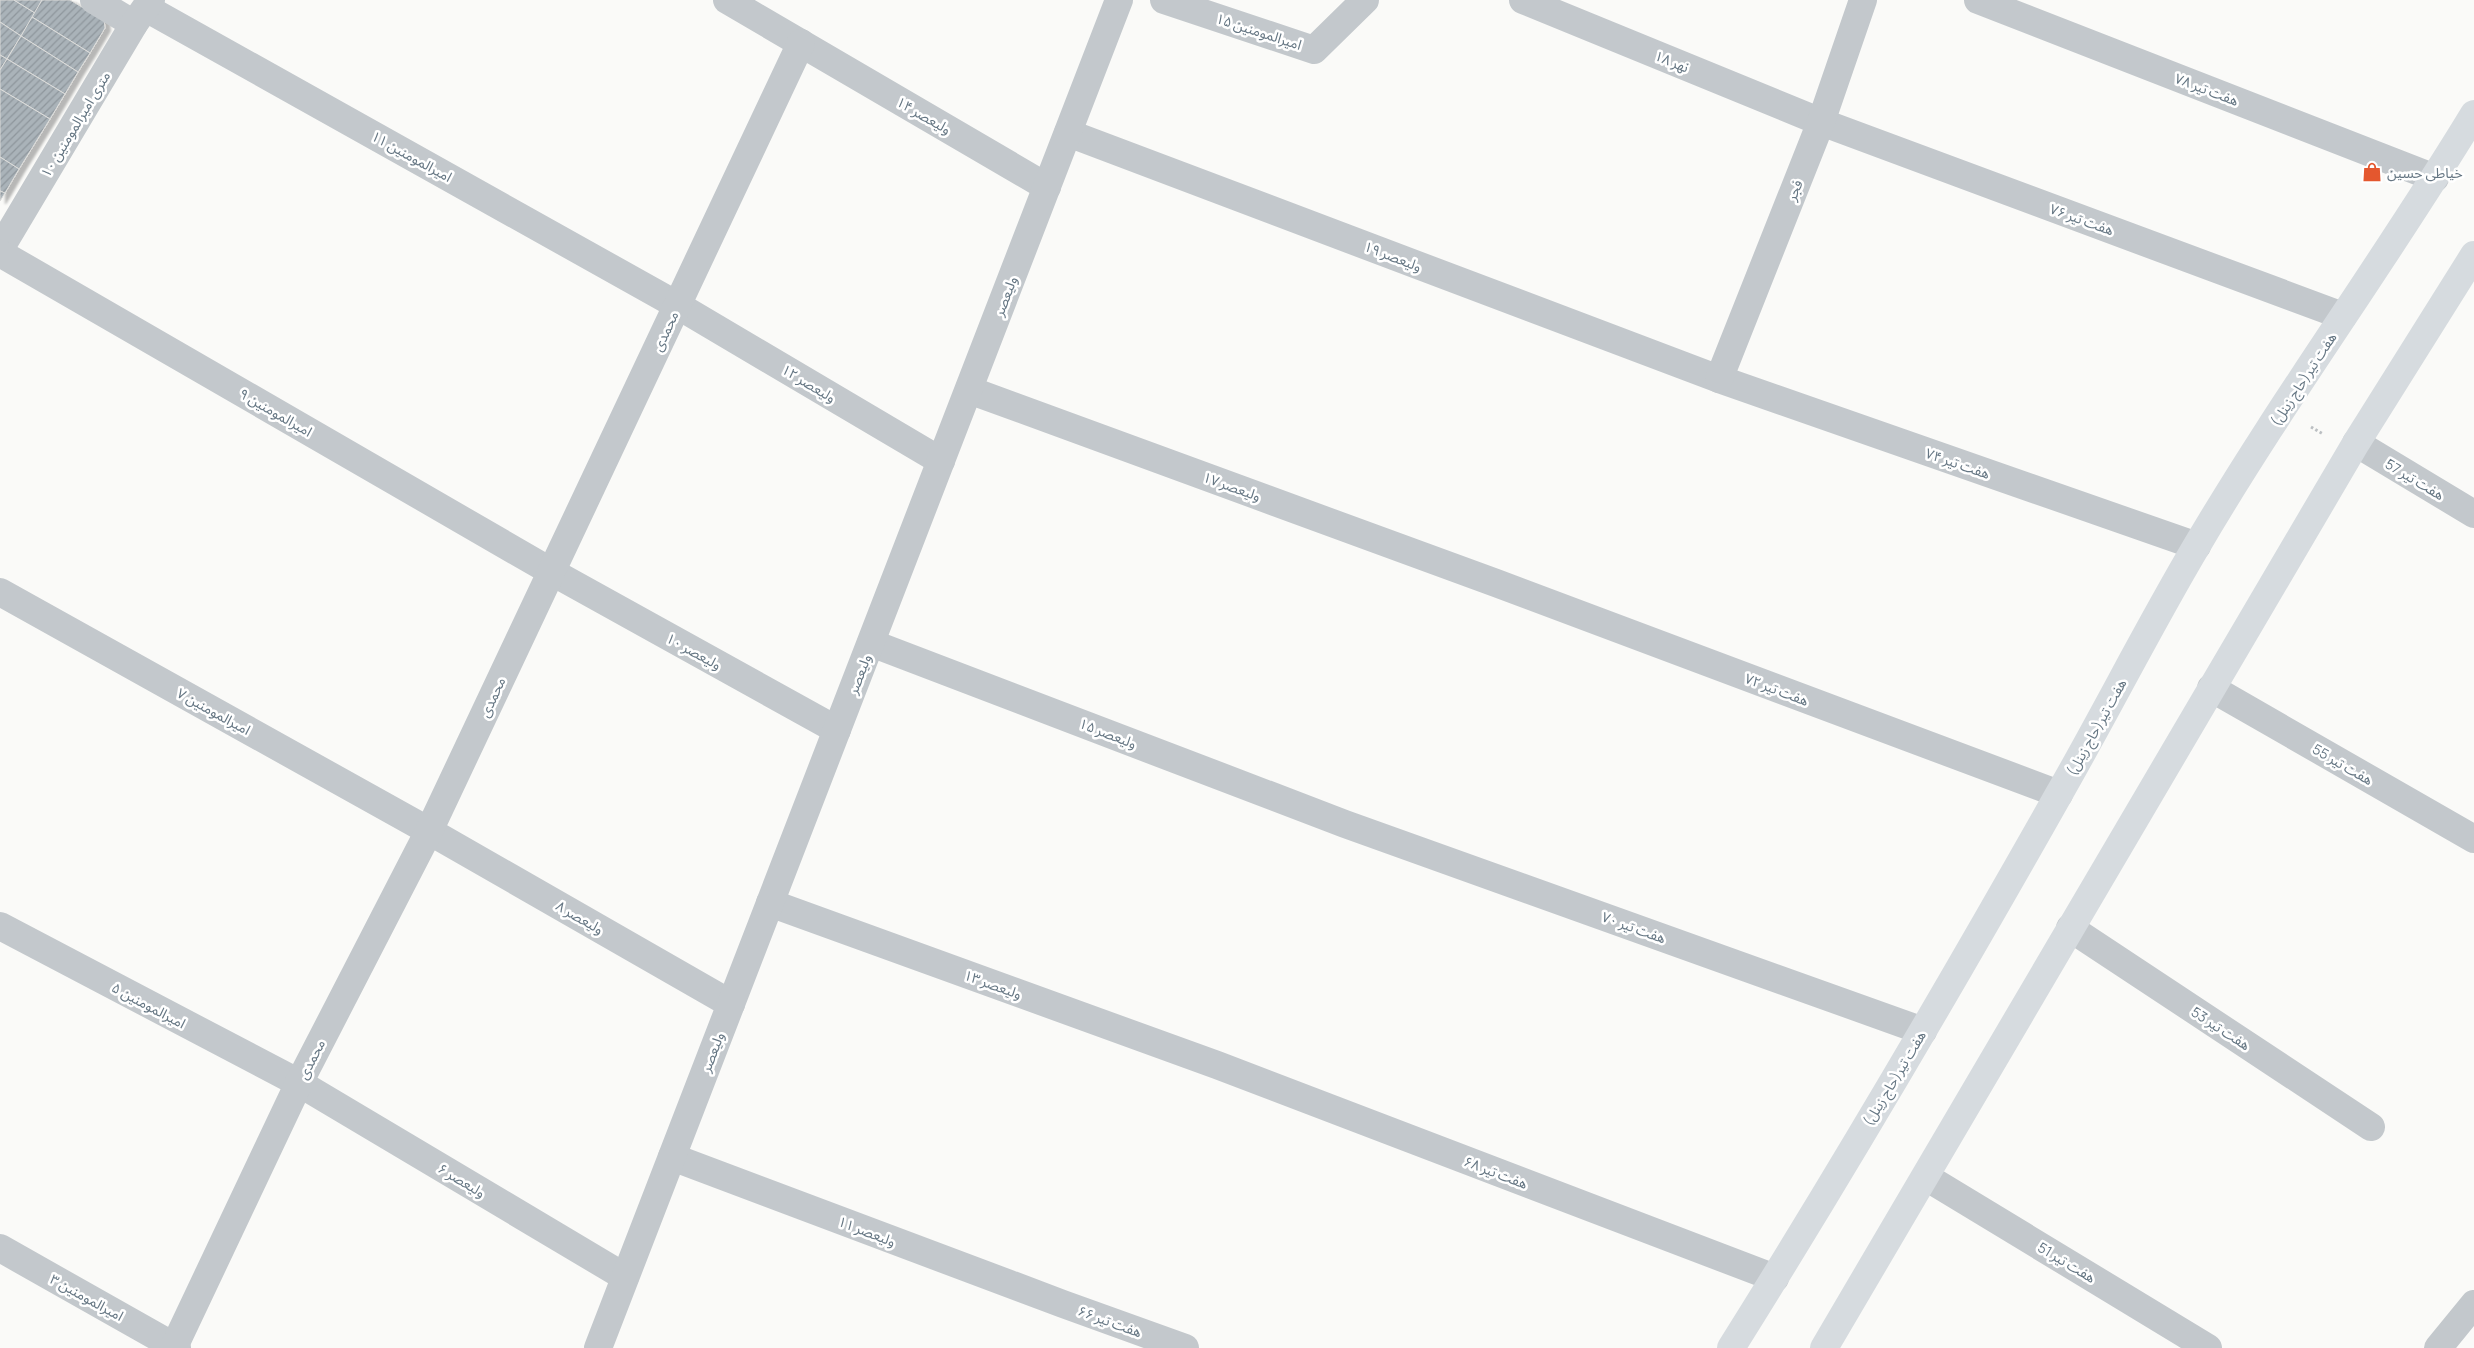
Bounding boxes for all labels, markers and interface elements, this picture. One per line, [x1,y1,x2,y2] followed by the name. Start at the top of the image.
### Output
[1214,8,1304,54] street label: امیرالمومنین ۱۵
[1652,46,1692,76] street label: نهر ۱۸
[36,67,114,181] street label: ۱۰ متری امیرالمومنین
[2172,68,2242,110] street label: هفت تیر ۷۸
[893,92,955,138] street label: ولیعصر ۱۴
[368,126,456,186] street label: امیرالمومنین ۱۱
[2361,161,2383,183] shop icon: خیاطی حسین
[2387,163,2463,182] place label: خیاطی حسین
[1781,177,1807,204] street label: فجر
[2047,199,2117,239] street label: هفت تیر ۷۶
[1362,236,1424,276] street label: ولیعصر ۱۹
[988,273,1021,320] street label: ولیعصر
[647,308,683,354] street label: محمدی
[2266,329,2342,431] street label: هفت تیر(حاج زینل)
[778,359,840,407] street label: ولیعصر ۱۲
[236,383,316,441] street label: امیرالمومنین ۹
[1923,443,1993,483] street label: هفت تیر ۷۴
[2382,454,2448,504] street label: هفت تیر 57
[1201,467,1263,505] street label: ولیعصر ۱۷
[663,628,725,674] street label: ولیعصر ۱۰
[842,651,875,698] street label: ولیعصر
[1742,668,1812,710] street label: هفت تیر ۷۲
[474,674,510,720] street label: محمدی
[2062,675,2132,780] street label: هفت تیر(حاج زینل)
[174,683,254,739] street label: امیرالمومنین ۷
[1077,713,1139,753] street label: ولیعصر ۱۵
[2309,739,2377,789] street label: هفت تیر 55
[553,896,607,938] street label: ولیعصر ۸
[1599,907,1669,947] street label: هفت تیر ۷۰
[962,965,1024,1003] street label: ولیعصر ۱۳
[109,978,189,1032] street label: امیرالمومنین ۵
[2188,1002,2254,1054] street label: هفت تیر 53
[1858,1027,1932,1130] street label: هفت تیر(حاج زینل)
[695,1029,728,1076] street label: ولیعصر
[293,1036,329,1082] street label: محمدی
[1461,1151,1531,1193] street label: هفت تیر ۶۸
[435,1158,489,1202] street label: ولیعصر ۶
[836,1211,898,1251] street label: ولیعصر ۱۱
[2035,1237,2099,1287] street label: هفت تیر 51
[47,1269,127,1325] street label: امیرالمومنین ۳
[1075,1301,1145,1341] street label: هفت تیر ۶۶

